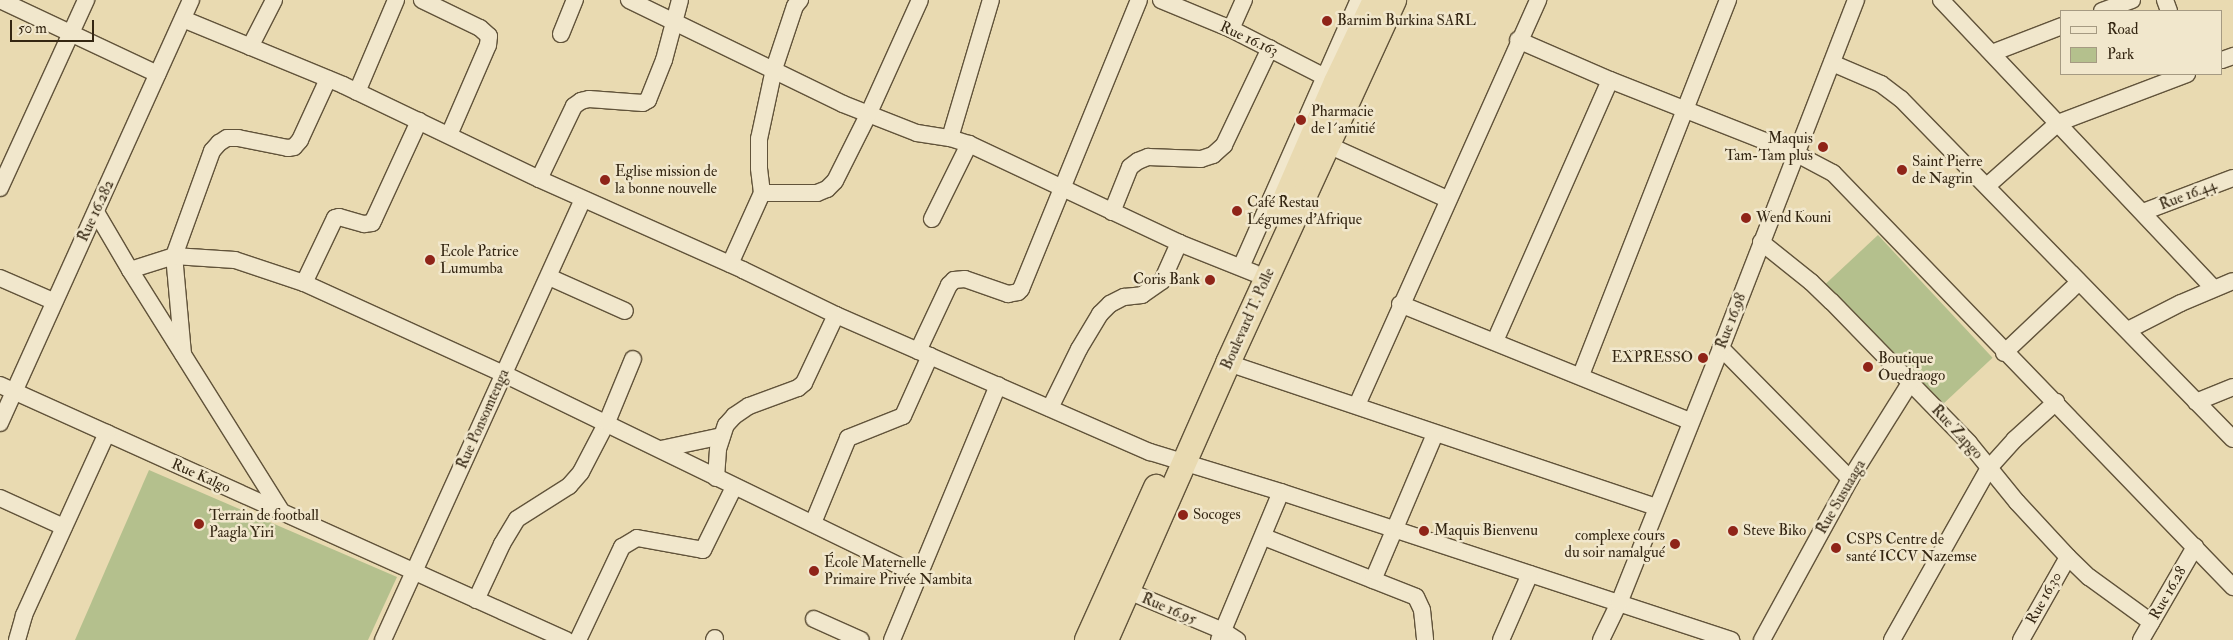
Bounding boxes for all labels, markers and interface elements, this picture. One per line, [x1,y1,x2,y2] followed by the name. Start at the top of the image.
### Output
[12,10,96,42] scale bar
[2060,10,2223,75] legend
[1337,12,1476,30] place label: Barnim Burkina SARL
[1321,15,1333,27] marker: Barnim Burkina SARL
[1217,18,1281,60] street label: Rue 16.163
[18,19,47,38] text: 50 m
[2107,20,2138,39] text: Road
[2107,45,2134,64] text: Park
[1311,102,1375,137] place label: Pharmacie de l´amitié
[1295,114,1307,126] marker: Pharmacie de l´amitié
[1725,129,1813,164] place label: Maquis Tam-Tam plus
[1817,141,1829,153] marker: Maquis Tam-Tam plus
[1912,152,1982,187] place label: Saint Pierre de Nagrin
[615,162,717,197] place label: Eglise mission de la bonne nouvelle
[1896,164,1908,176] marker: Saint Pierre de Nagrin
[599,174,611,186] marker: Eglise mission de la bonne nouvelle
[2157,176,2219,214] street label: Rue 16.44
[74,177,118,245] street label: Rue 16.282
[1247,193,1362,228] place label: Café Restau Légumes d'Afrique
[1231,205,1243,217] marker: Café Restau Légumes d'Afrique
[1756,209,1831,227] place label: Wend Kouni
[1740,212,1752,224] marker: Wend Kouni
[440,242,518,277] place label: Ecole Patrice Lumumba
[424,254,436,266] marker: Ecole Patrice Lumumba
[1218,265,1278,373] street label: Boulevard T. Polle
[1133,271,1200,289] place label: Coris Bank
[1204,274,1216,286] marker: Coris Bank
[1712,291,1750,351] street label: Rue 16.98
[1611,349,1693,367] place label: EXPRESSO
[1878,349,1945,384] place label: Boutique Ouedraogo
[1697,352,1709,364] marker: EXPRESSO
[1862,361,1874,373] marker: Boutique Ouedraogo
[453,366,513,472] street label: Rue Ponsomtenga
[1927,401,1987,463] street label: Rue Zapgo
[169,455,233,497] street label: Rue Kalgo
[1813,457,1869,537] street label: Rue Susuaaga
[209,506,319,541] place label: Terrain de football Paagla Yiri
[1193,506,1241,524] place label: Socoges
[1177,509,1189,521] marker: Socoges
[193,518,205,530] marker: Terrain de football Paagla Yiri
[1434,522,1538,540] place label: Maquis Bienvenu
[1743,522,1806,540] place label: Steve Biko
[1418,525,1430,537] marker: Maquis Bienvenu
[1727,525,1739,537] marker: Steve Biko
[1565,526,1665,561] place label: complexe cours du soir namalgué
[1846,530,1977,565] place label: CSPS Centre de santé ICCV Nazemse
[1669,538,1681,550] marker: complexe cours du soir namalgué
[1830,542,1842,554] marker: CSPS Centre de santé ICCV Nazemse
[824,553,972,588] place label: École Maternelle Primaire Privée Nambita
[2146,563,2190,623] street label: Rue 16.28
[808,565,820,577] marker: École Maternelle Primaire Privée Nambita
[2022,569,2066,627] street label: Rue 16.30
[1139,589,1199,629] street label: Rue 16.95

